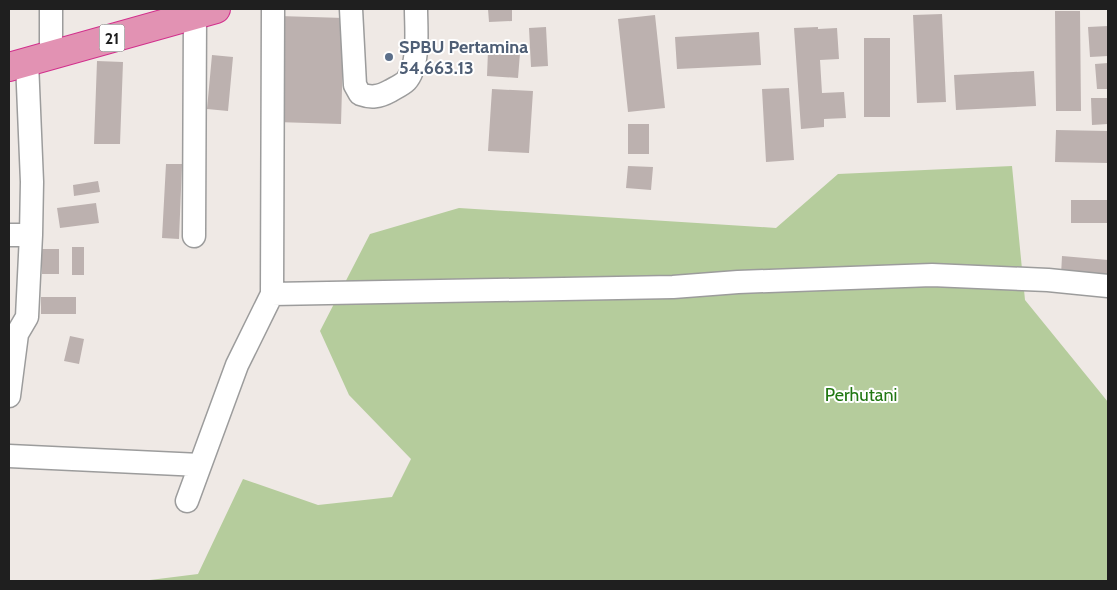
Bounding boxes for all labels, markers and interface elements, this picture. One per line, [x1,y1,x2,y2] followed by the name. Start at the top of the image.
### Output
[100,24,124,52] road number: 21
[399,36,528,79] place label: SPBU Pertamina 54.663.13
[383,51,395,63] marker: SPBU Pertamina 54.663.13
[825,384,897,406] park label: Perhutani

